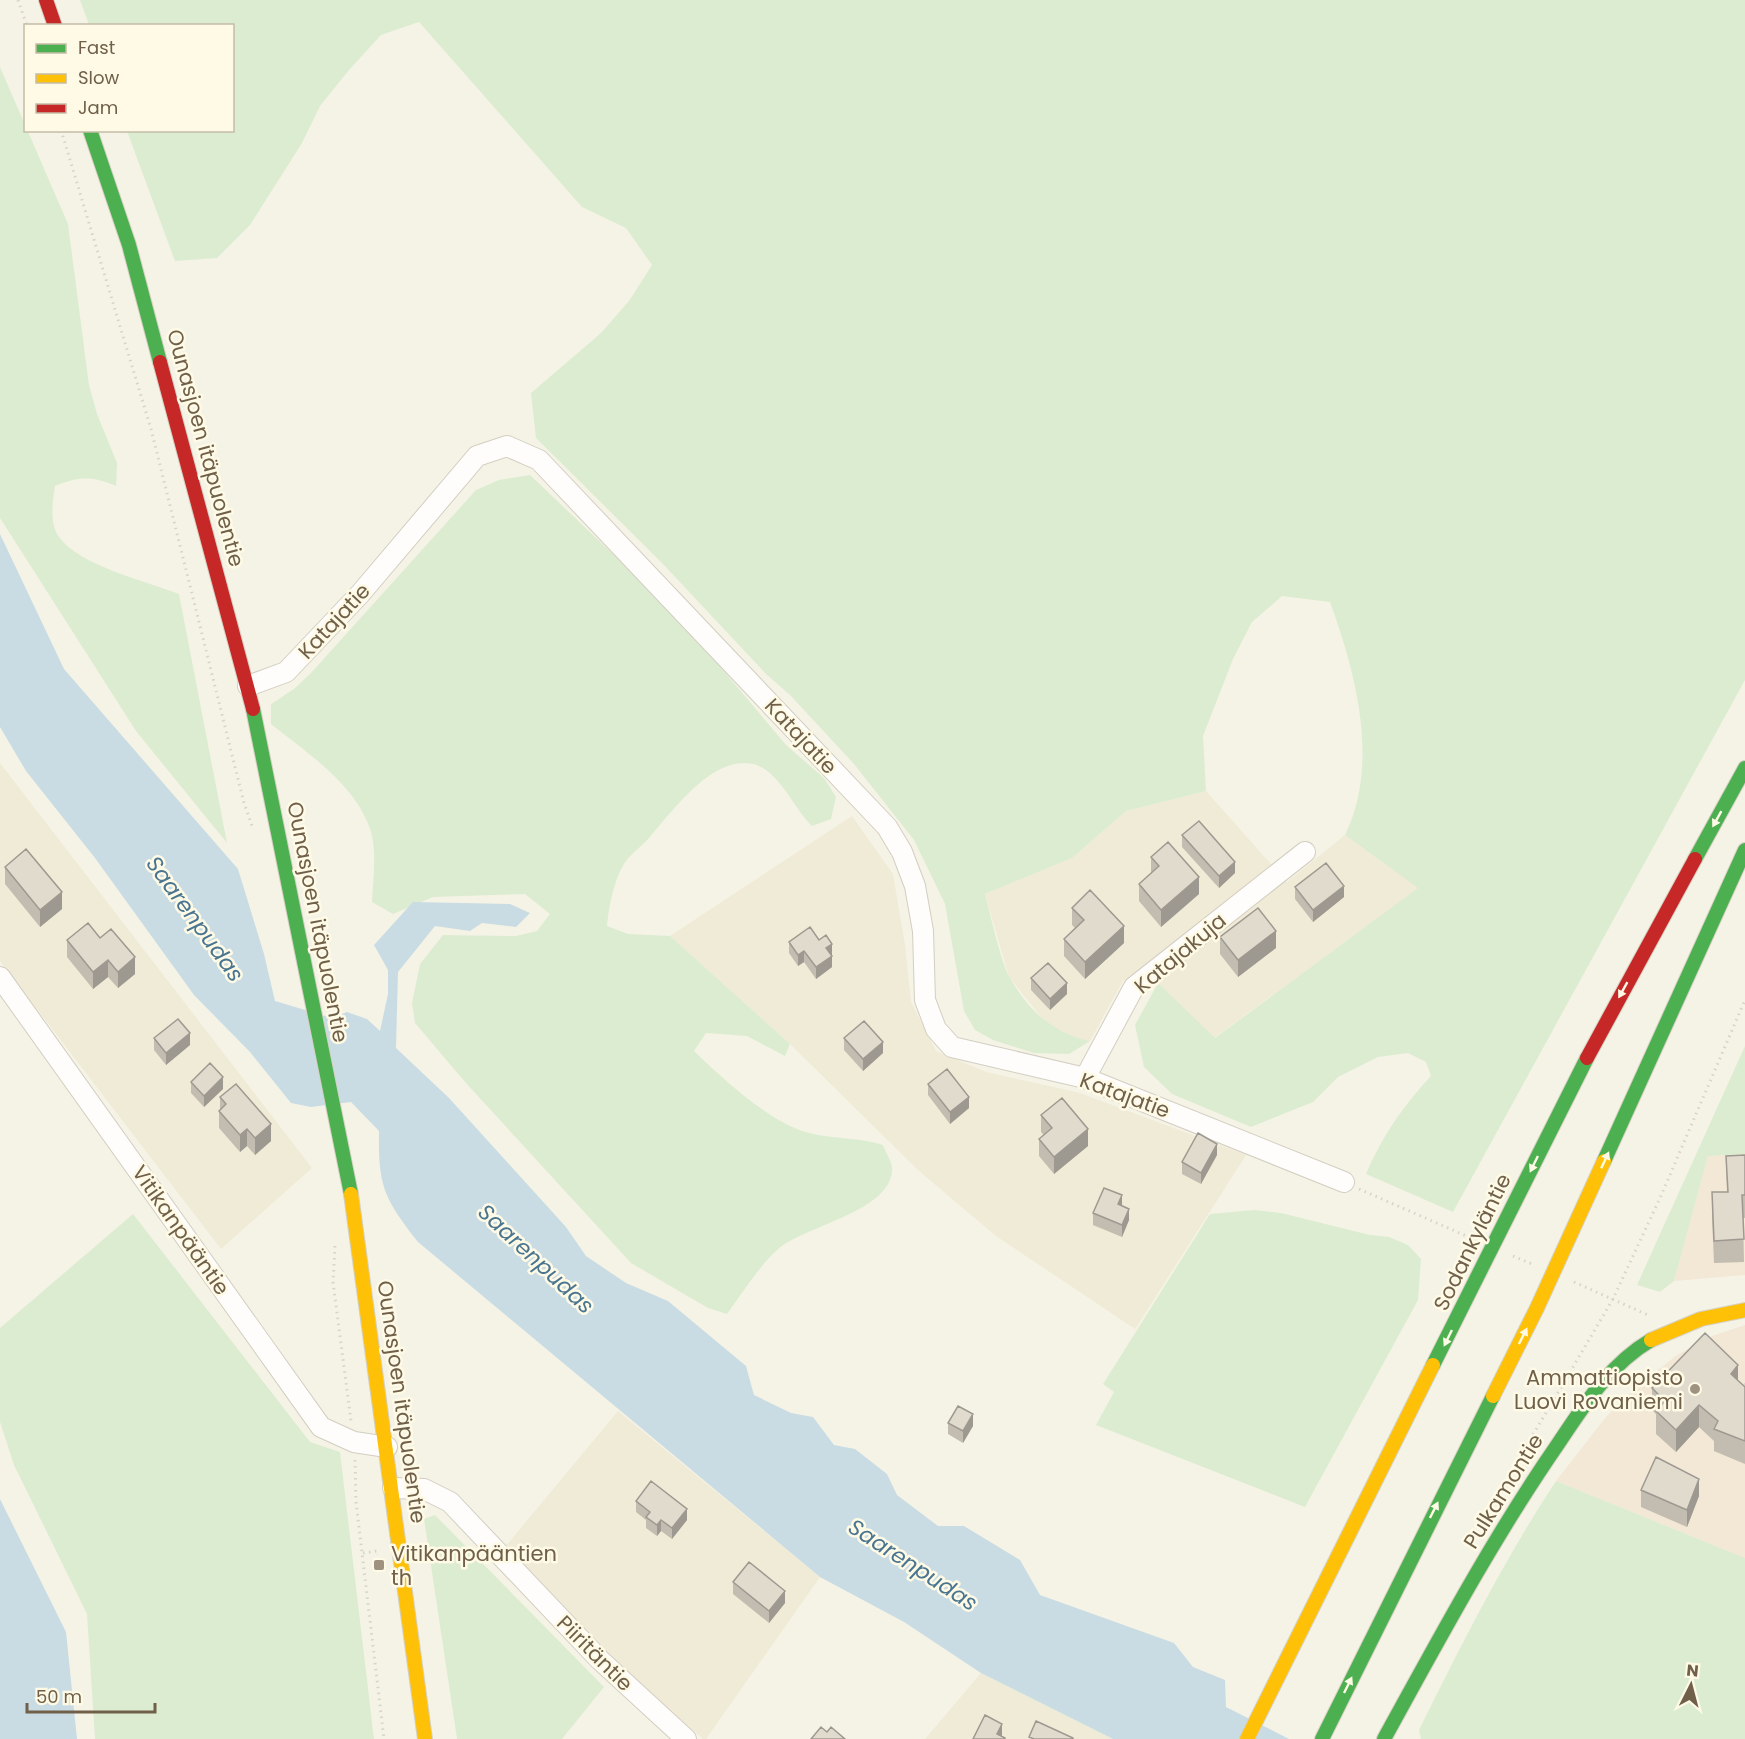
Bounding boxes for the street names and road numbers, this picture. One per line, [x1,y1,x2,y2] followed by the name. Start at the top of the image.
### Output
[160,326,252,570] street label: Ounasjoen itäpuolentie
[291,577,377,665] street label: Katajatie
[758,692,844,780] street label: Katajatie
[280,799,356,1045] street label: Ounasjoen itäpuolentie
[1128,906,1232,1000] street label: Katajakuja
[1076,1065,1174,1125] street label: Katajatie
[125,1159,237,1301] street label: Vitikanpääntie
[1426,1169,1518,1315] street label: Sodankyläntie
[371,1279,433,1525] street label: Ounasjoen itäpuolentie
[1456,1428,1550,1554] street label: Pulkamontie
[551,1609,639,1697] street label: Piiritäntie

